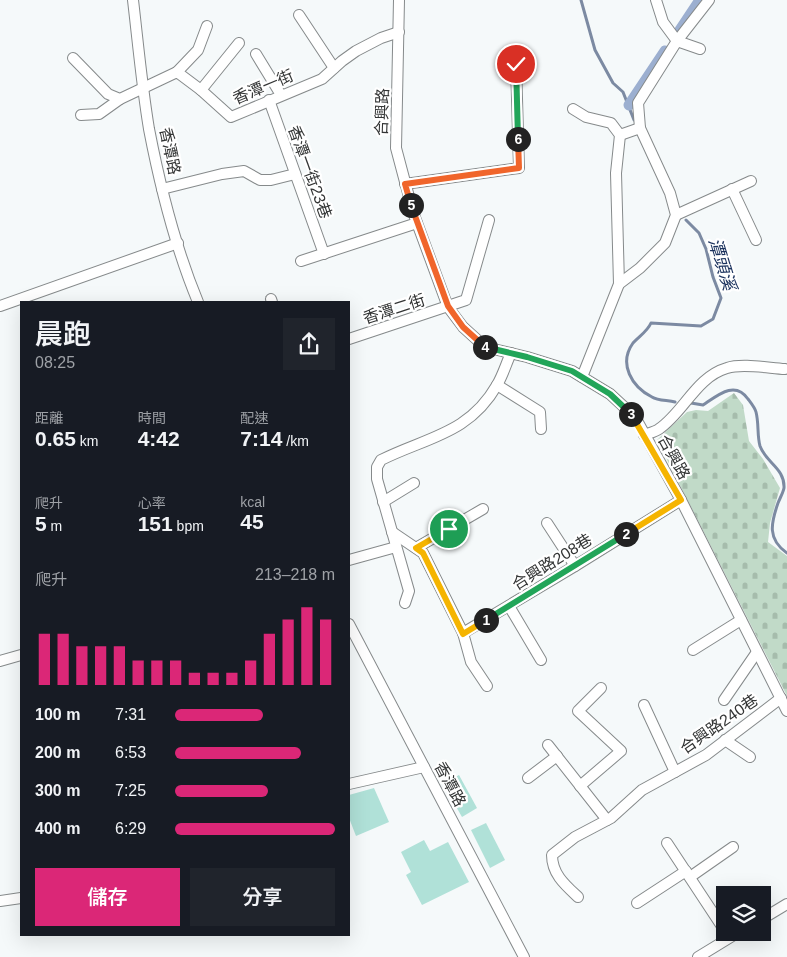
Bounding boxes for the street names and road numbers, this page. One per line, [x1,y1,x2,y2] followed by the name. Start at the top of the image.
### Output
[230,67,296,107] street label: 香潭一街
[373,88,391,136] street label: 合興路
[285,123,335,221] street label: 香潭一街23巷
[157,126,183,176] street label: 香潭路
[361,291,427,327] street label: 香潭二街
[655,432,693,482] street label: 合興路
[509,531,595,593] street label: 合興路208巷
[677,691,761,757] street label: 合興路240巷
[431,759,469,809] street label: 香潭路

